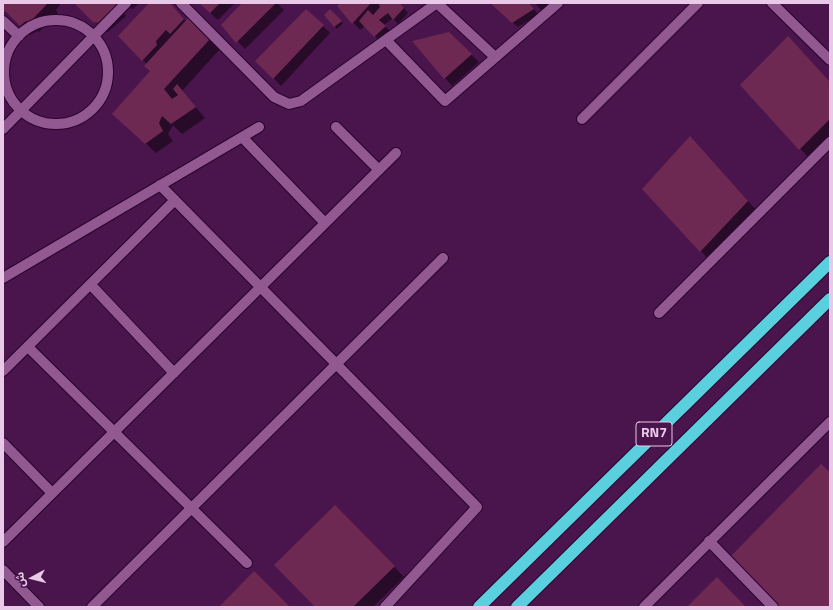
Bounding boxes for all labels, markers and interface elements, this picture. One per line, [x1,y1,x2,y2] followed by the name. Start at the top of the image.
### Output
[636,422,672,446] road number: RN7
[12,558,52,598] north arrow
[11,571,29,588] text: ش

